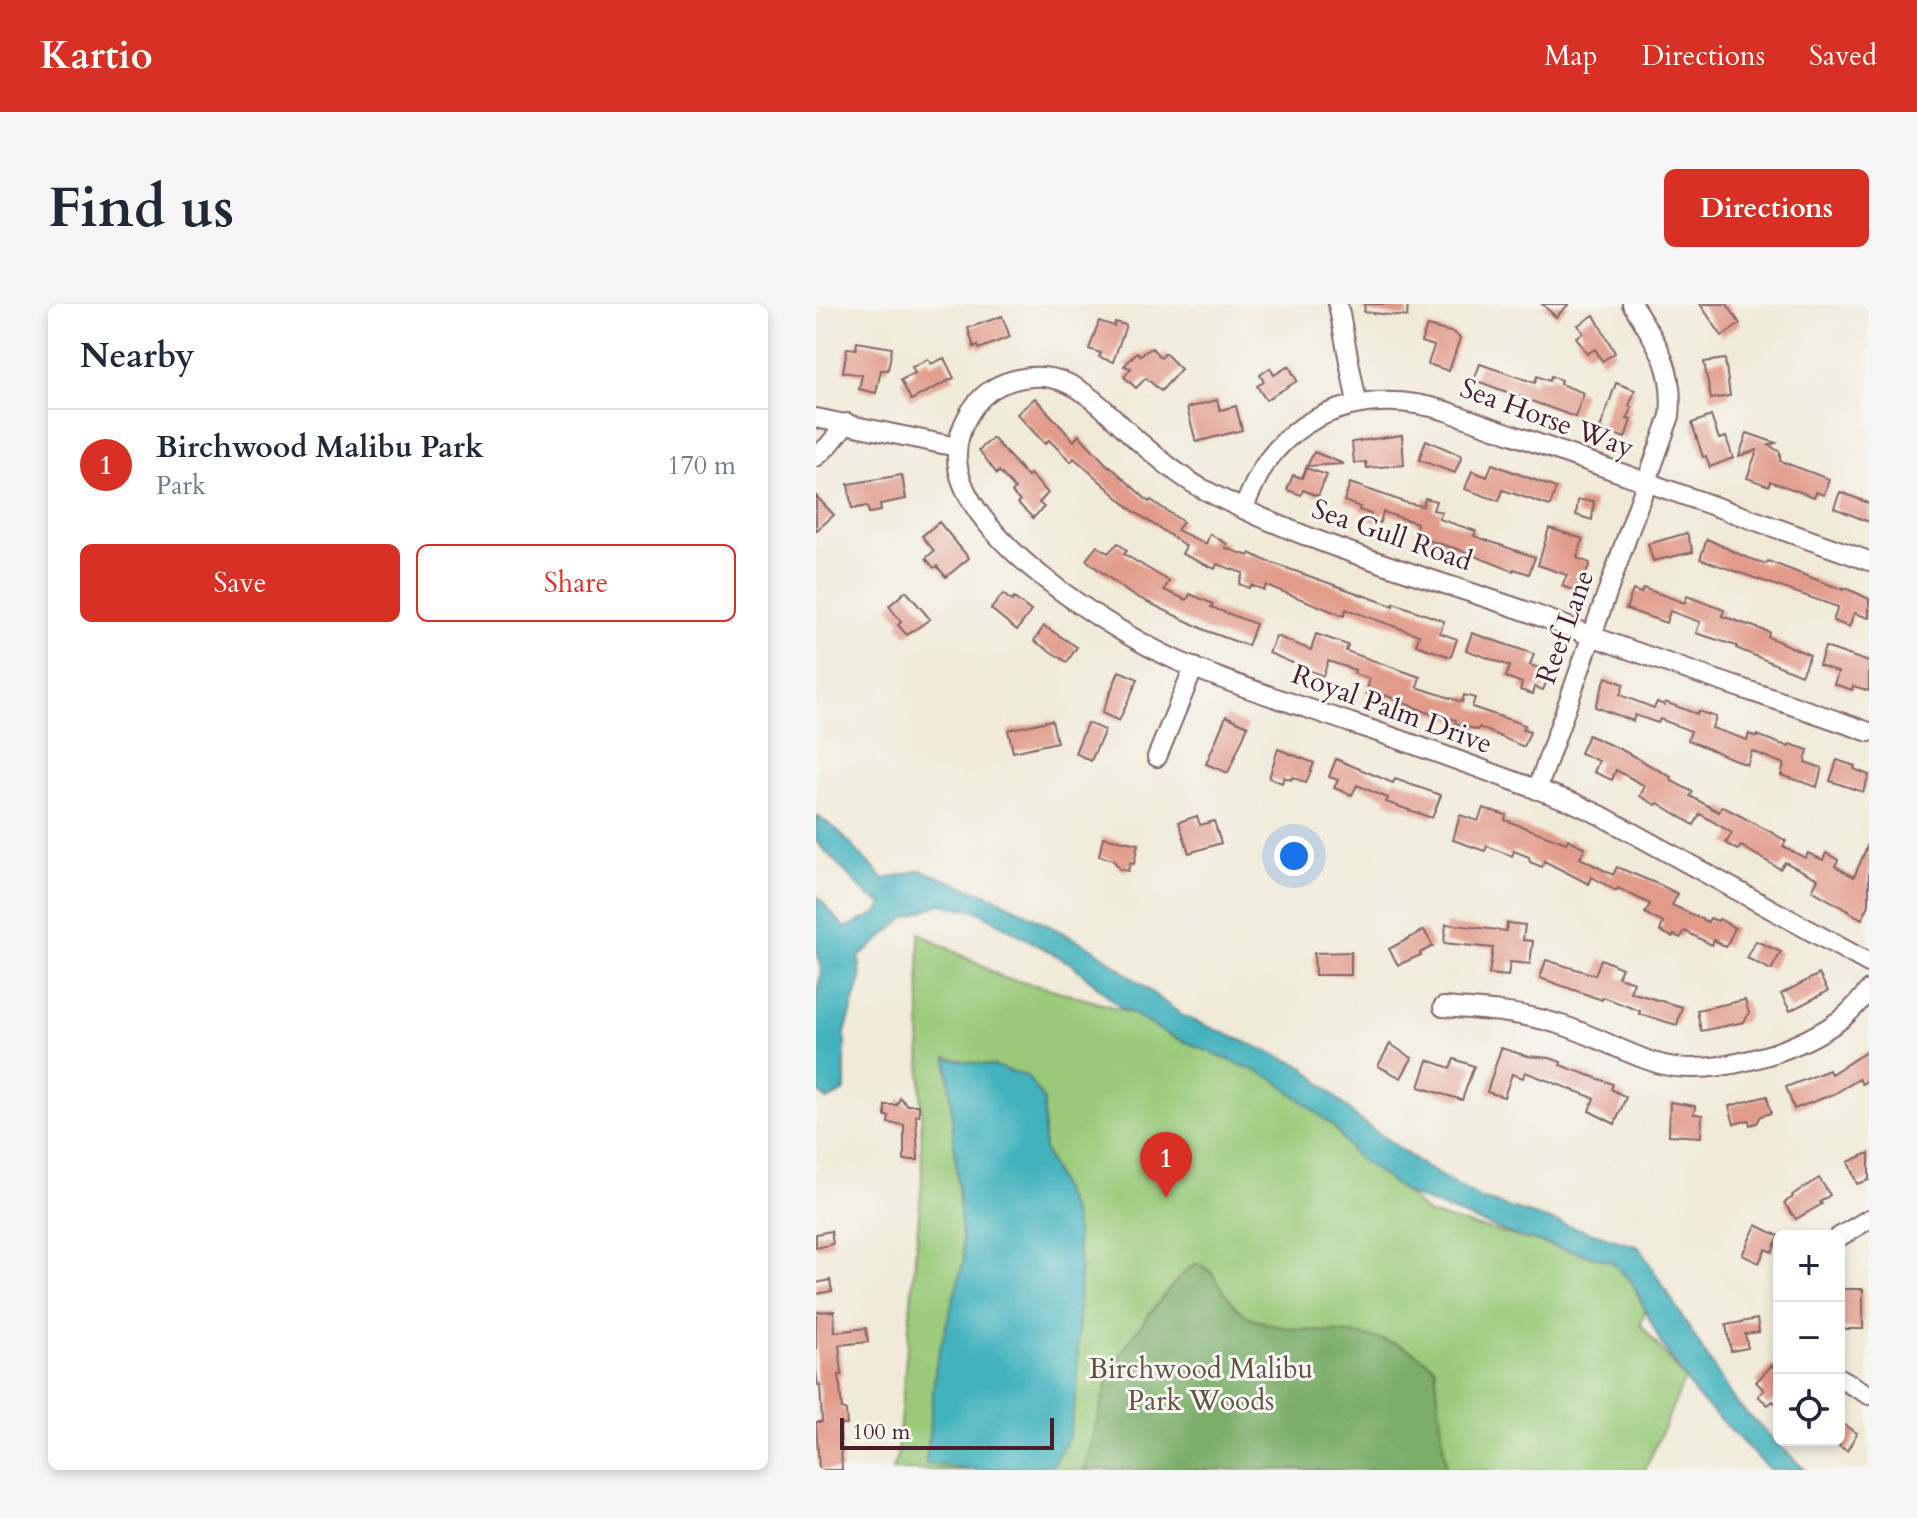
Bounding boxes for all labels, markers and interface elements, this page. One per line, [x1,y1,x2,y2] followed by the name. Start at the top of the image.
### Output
[40,30,153,82] text: Kartio
[1544,37,1598,75] text: Map
[1642,37,1765,75] text: Directions
[1809,37,1877,75] text: Saved
[1664,169,1869,247] button: Directions
[48,171,234,246] text: Find us
[80,333,195,379] text: Nearby
[1455,369,1639,467] street label: Sea Horse Way
[156,427,484,468] text: Birchwood Malibu Park
[99,448,113,483] text: 1
[667,448,736,483] text: 170 m
[156,468,206,503] text: Park
[1307,490,1477,580] street label: Sea Gull Road
[80,544,400,622] button: Save
[416,544,736,622] button: Share
[1527,565,1603,689] street label: Reef Lane
[1286,655,1498,763] street label: Royal Palm Drive
[1274,836,1314,876] your location
[1140,1132,1192,1198] pin: 1
[1773,1230,1845,1446] map controls
[1773,1230,1845,1302] button: +
[1773,1302,1845,1374] button: −
[1089,1350,1313,1420] park label: Birchwood Malibu Park Woods
[1773,1374,1845,1446] button: locate
[840,1414,1054,1450] scale bar
[852,1417,910,1447] text: 100 m

